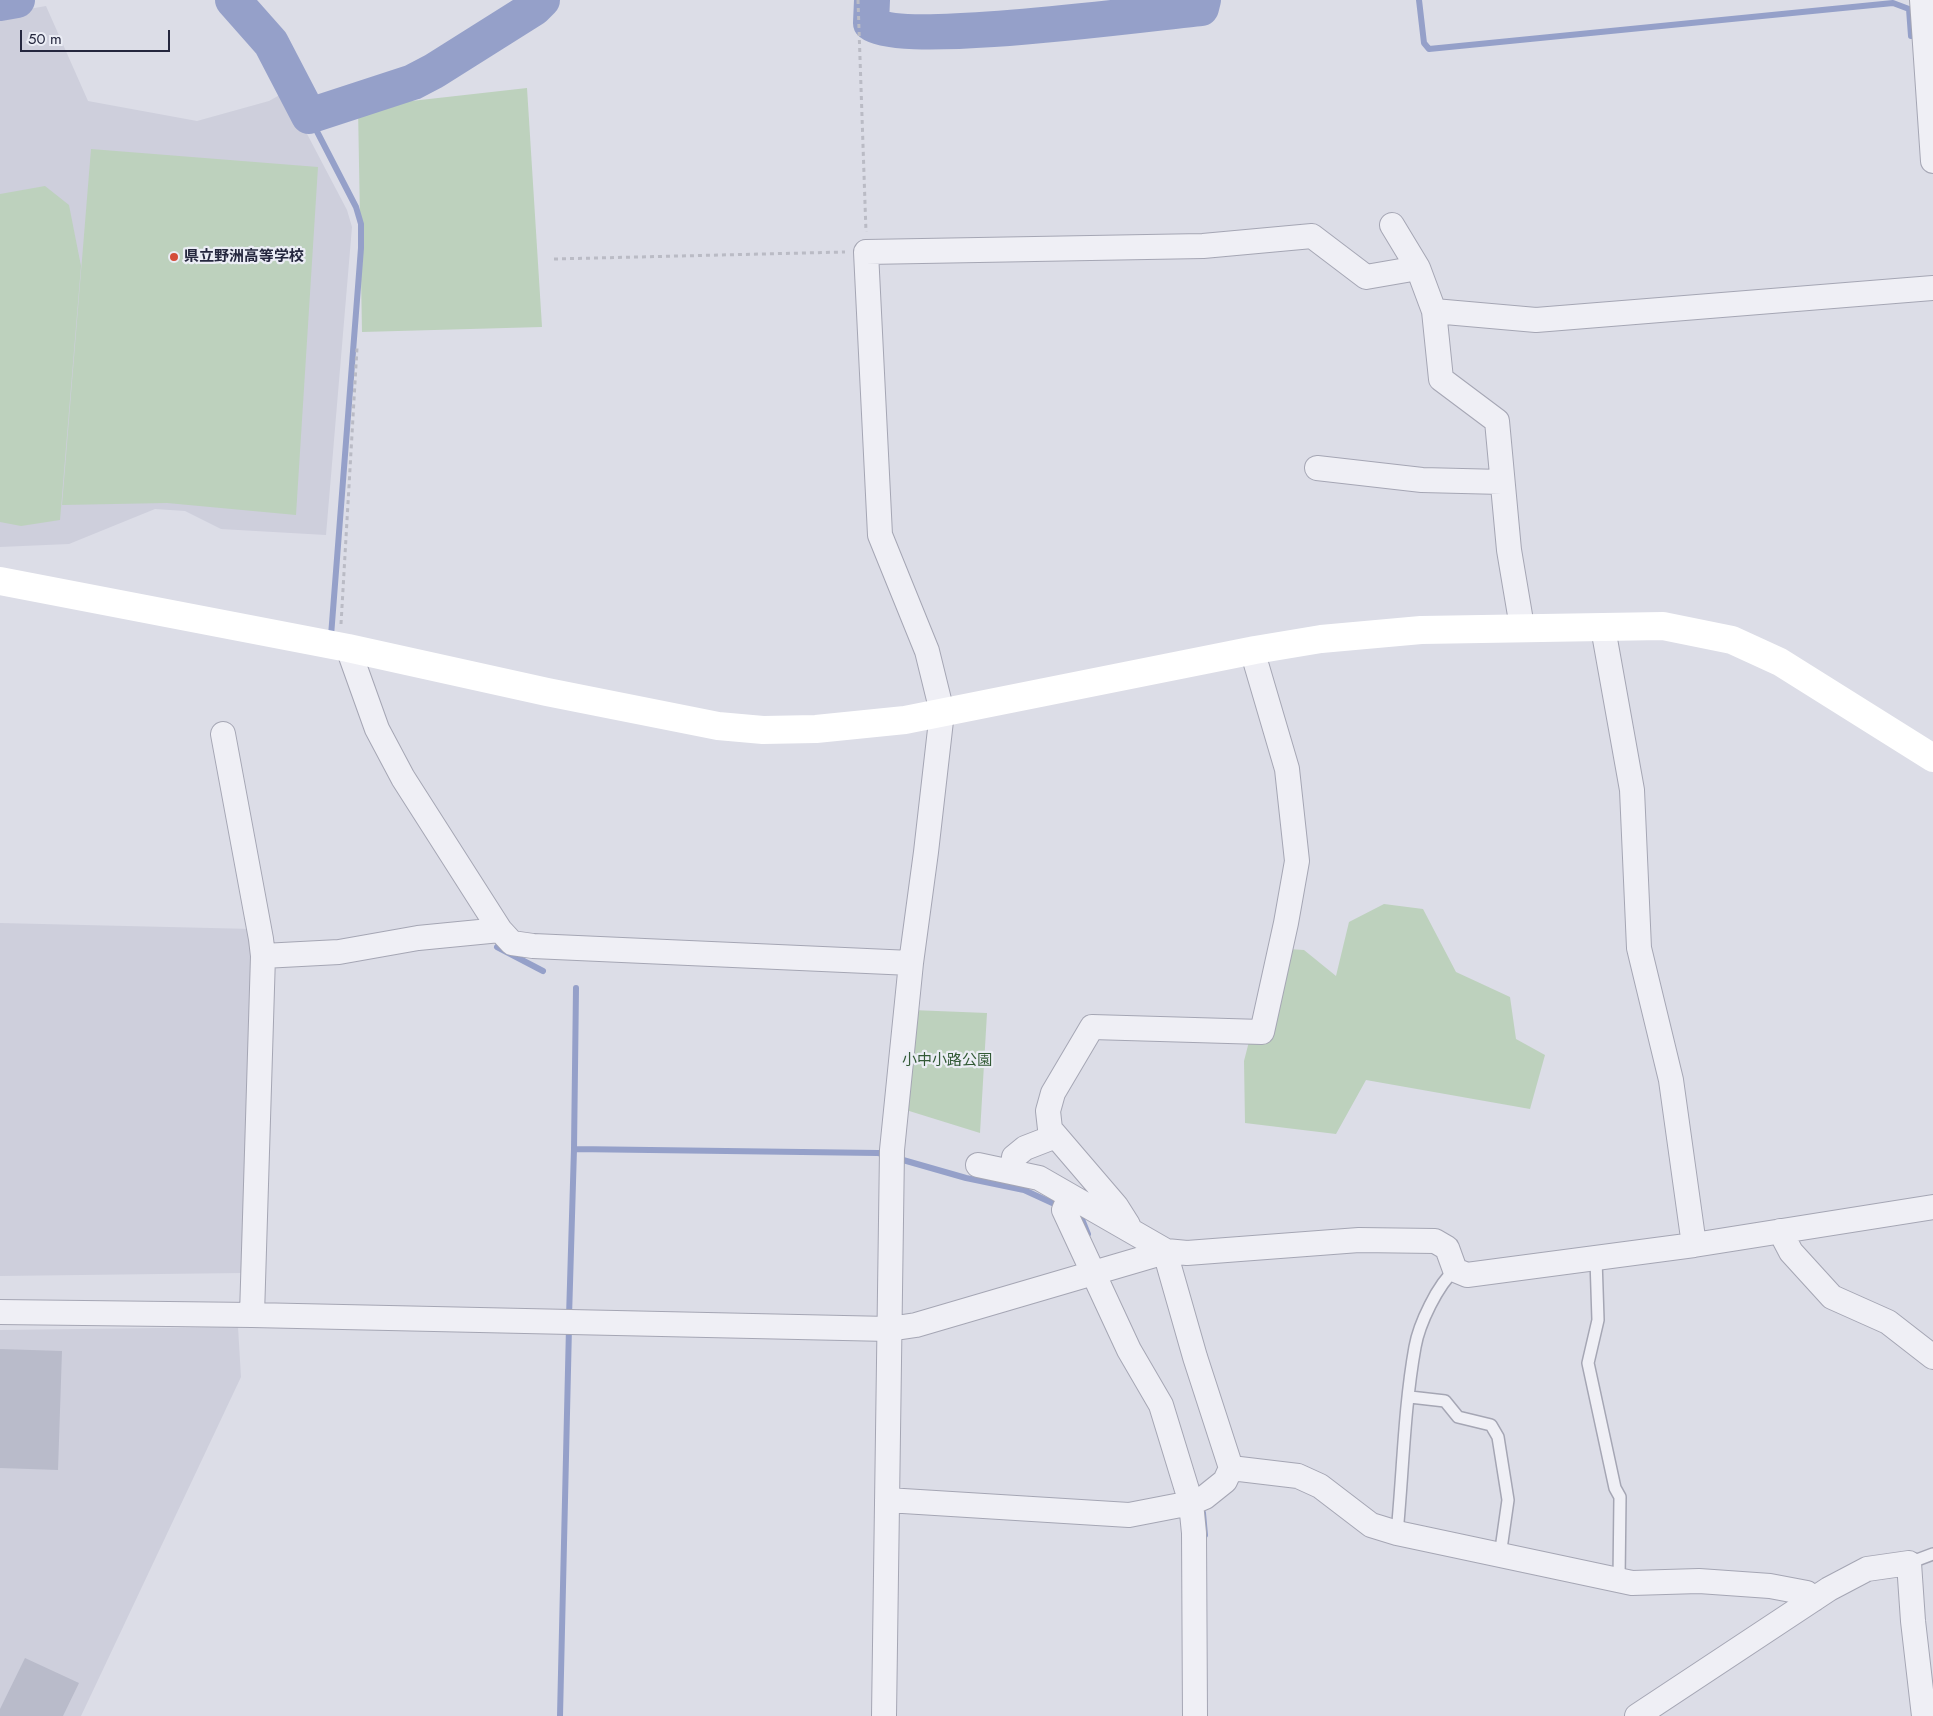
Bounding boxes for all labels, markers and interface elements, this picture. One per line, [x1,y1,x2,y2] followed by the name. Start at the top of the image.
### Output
[22,20,172,52] scale bar
[28,28,62,50] text: 50 m
[184,248,304,266] place label: 県立野洲高等学校
[168,251,180,263] marker: 県立野洲高等学校
[902,1052,992,1070] park label: 小中小路公園

